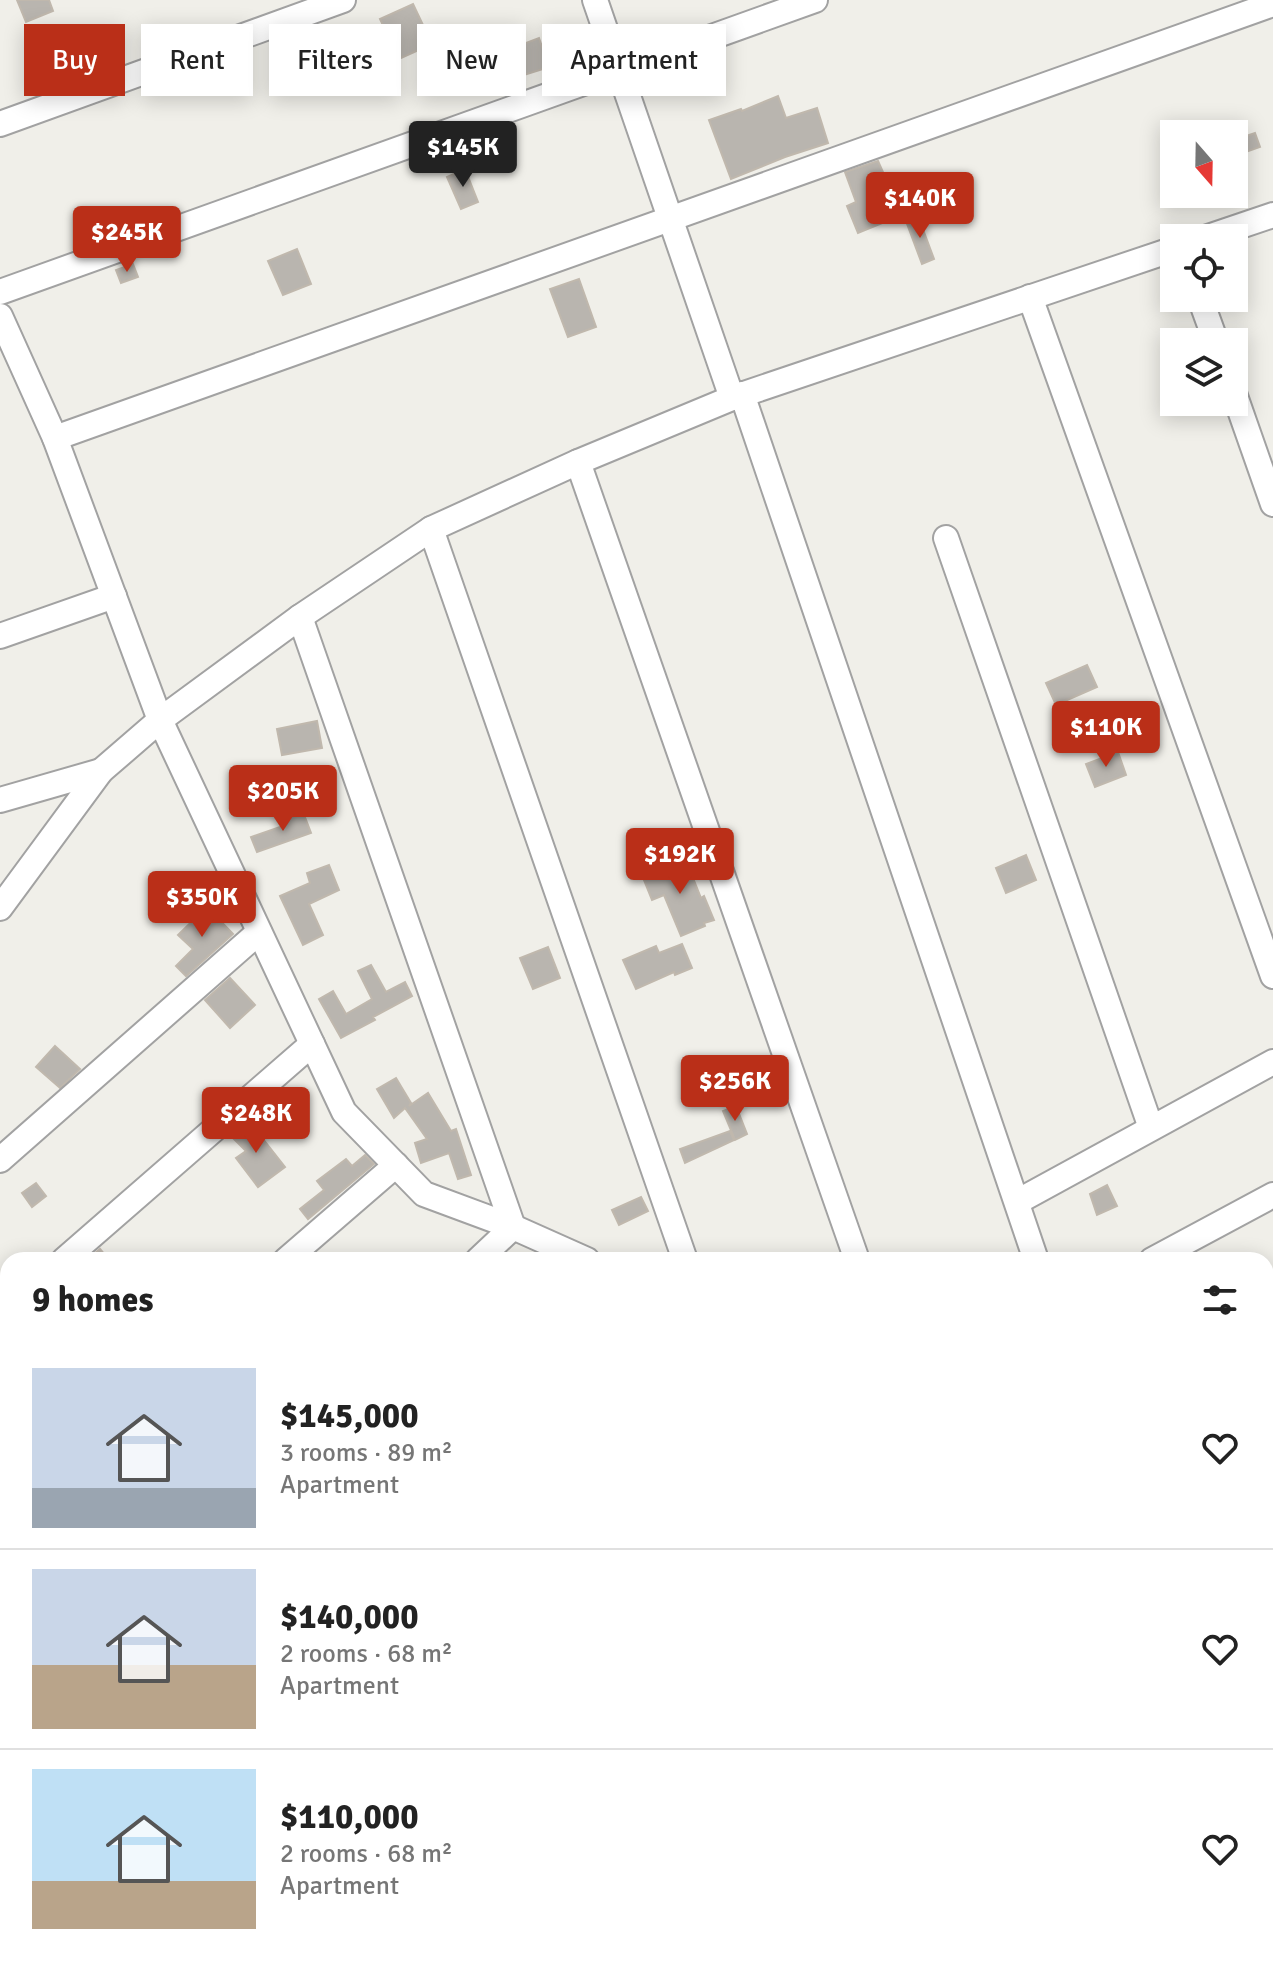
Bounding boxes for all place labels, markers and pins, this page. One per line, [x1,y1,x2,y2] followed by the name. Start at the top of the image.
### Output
[407,121,519,189] pin: $145K
[864,172,976,240] pin: $140K
[71,206,183,274] pin: $245K
[1050,701,1162,769] pin: $110K
[227,765,339,833] pin: $205K
[624,828,736,896] pin: $192K
[146,871,258,939] pin: $350K
[679,1055,791,1123] pin: $256K
[200,1087,312,1155] pin: $248K

